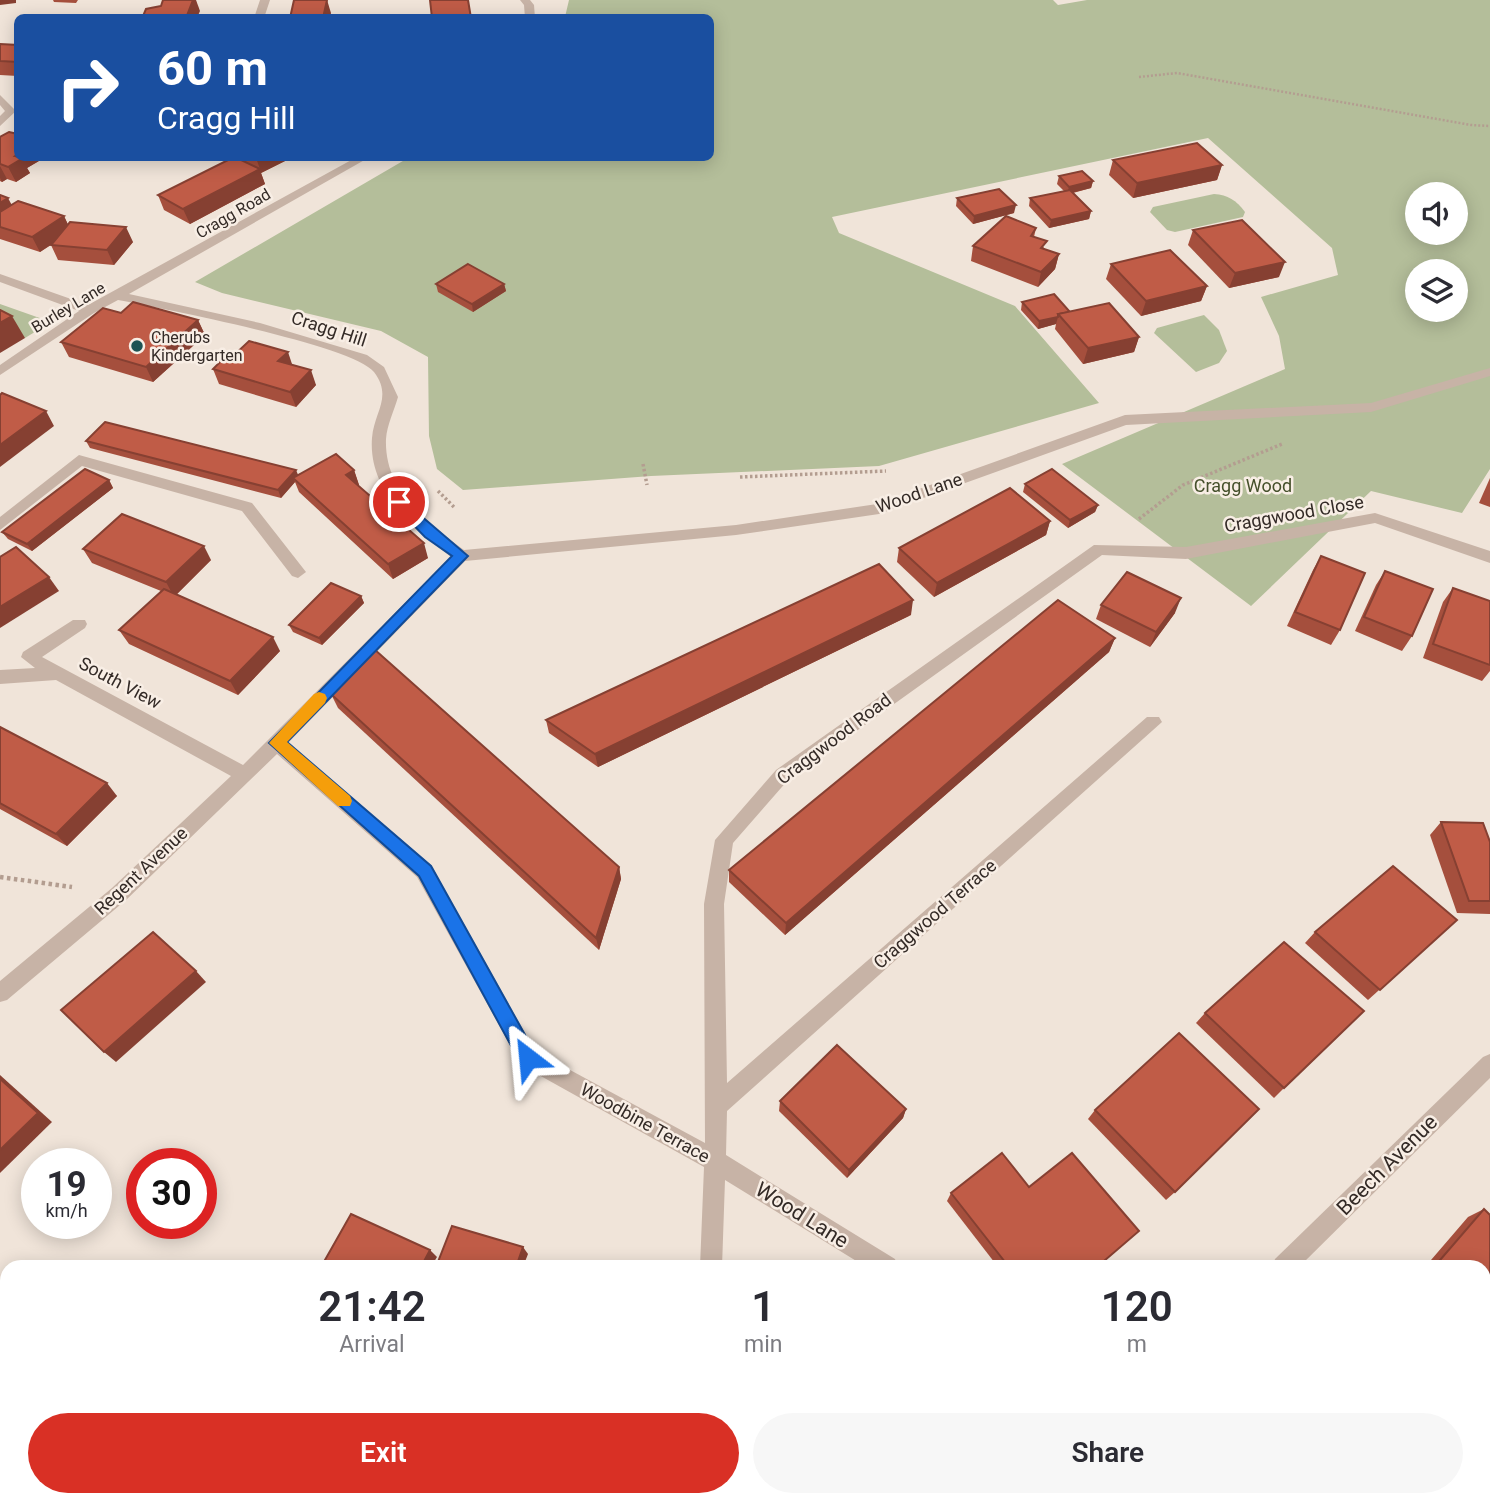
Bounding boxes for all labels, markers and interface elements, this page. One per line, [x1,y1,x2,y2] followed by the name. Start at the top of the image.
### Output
[157,40,268,97] text: 60 m
[42,42,133,133] icon: right
[157,99,296,137] text: Cragg Hill
[1405,182,1468,322] map controls
[1405,182,1468,245] button: sound
[193,184,274,242] street label: Cragg Road
[1405,259,1468,322] button: layers
[28,278,109,337] street label: Burley Lane
[289,307,369,351] street label: Cragg Hill
[151,328,243,365] place label: Cherubs Kindergarten
[129,338,145,354] marker: Cherubs Kindergarten
[873,468,965,517] street label: Wood Lane
[369,472,429,532] pin
[1194,475,1292,496] park label: Cragg Wood
[380,483,418,521] icon: arrive
[1222,491,1365,536] street label: Craggwood Close
[76,652,165,713] street label: South View
[772,689,895,788] street label: Craggwood Road
[90,822,192,919] street label: Regent Avenue
[869,855,1000,973] street label: Craggwood Terrace
[491,1021,565,1095] position arrow
[577,1078,714,1167] street label: Woodbine Terrace
[1332,1110,1442,1220] street label: Beech Avenue
[126,1148,217,1239] speed limit sign: 30
[46,1164,87,1205] text: 19
[751,1177,853,1253] street label: Wood Lane
[45,1200,88,1221] text: km/h
[318,1282,426,1331] text: 21:42
[751,1282,775,1331] text: 1
[1101,1282,1173,1331] text: 120
[339,1331,405,1358] text: Arrival
[744,1331,782,1358] text: min
[1127,1331,1147,1358] text: m
[28,1413,739,1493] button: Exit
[753,1413,1463,1493] button: Share

